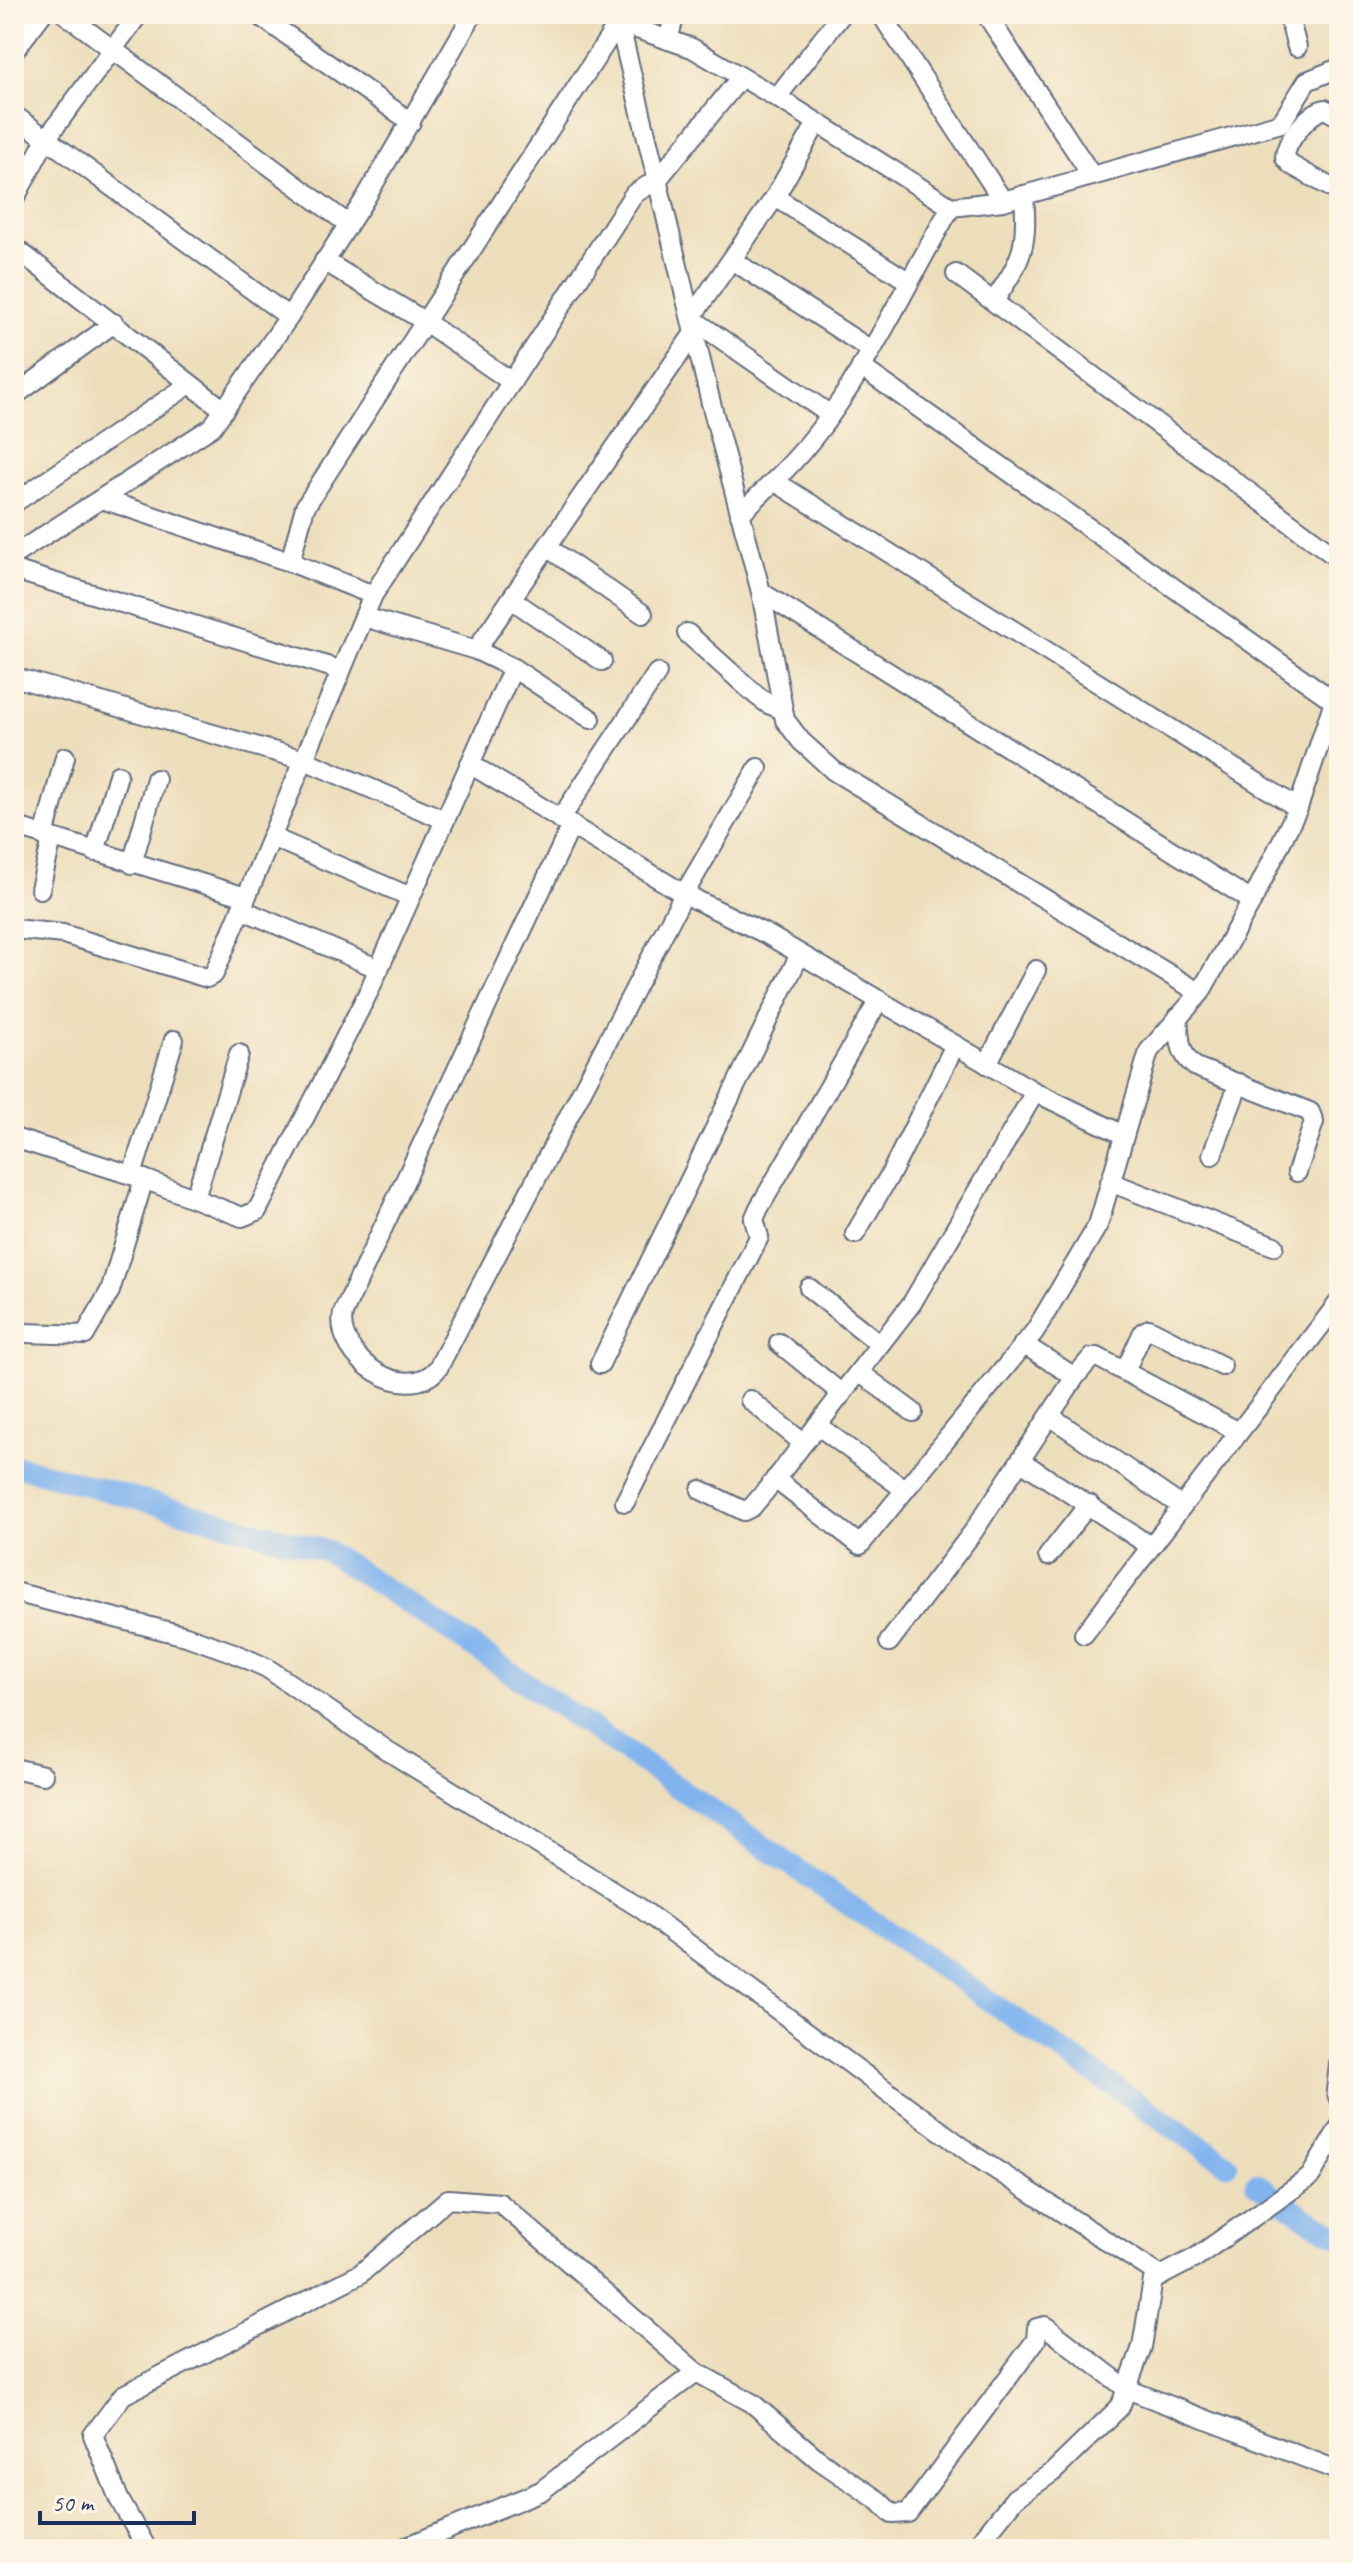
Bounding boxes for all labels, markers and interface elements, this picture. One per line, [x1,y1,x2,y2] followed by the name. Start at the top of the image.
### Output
[40,2475,194,2525] scale bar
[52,2488,95,2518] text: 50 m

